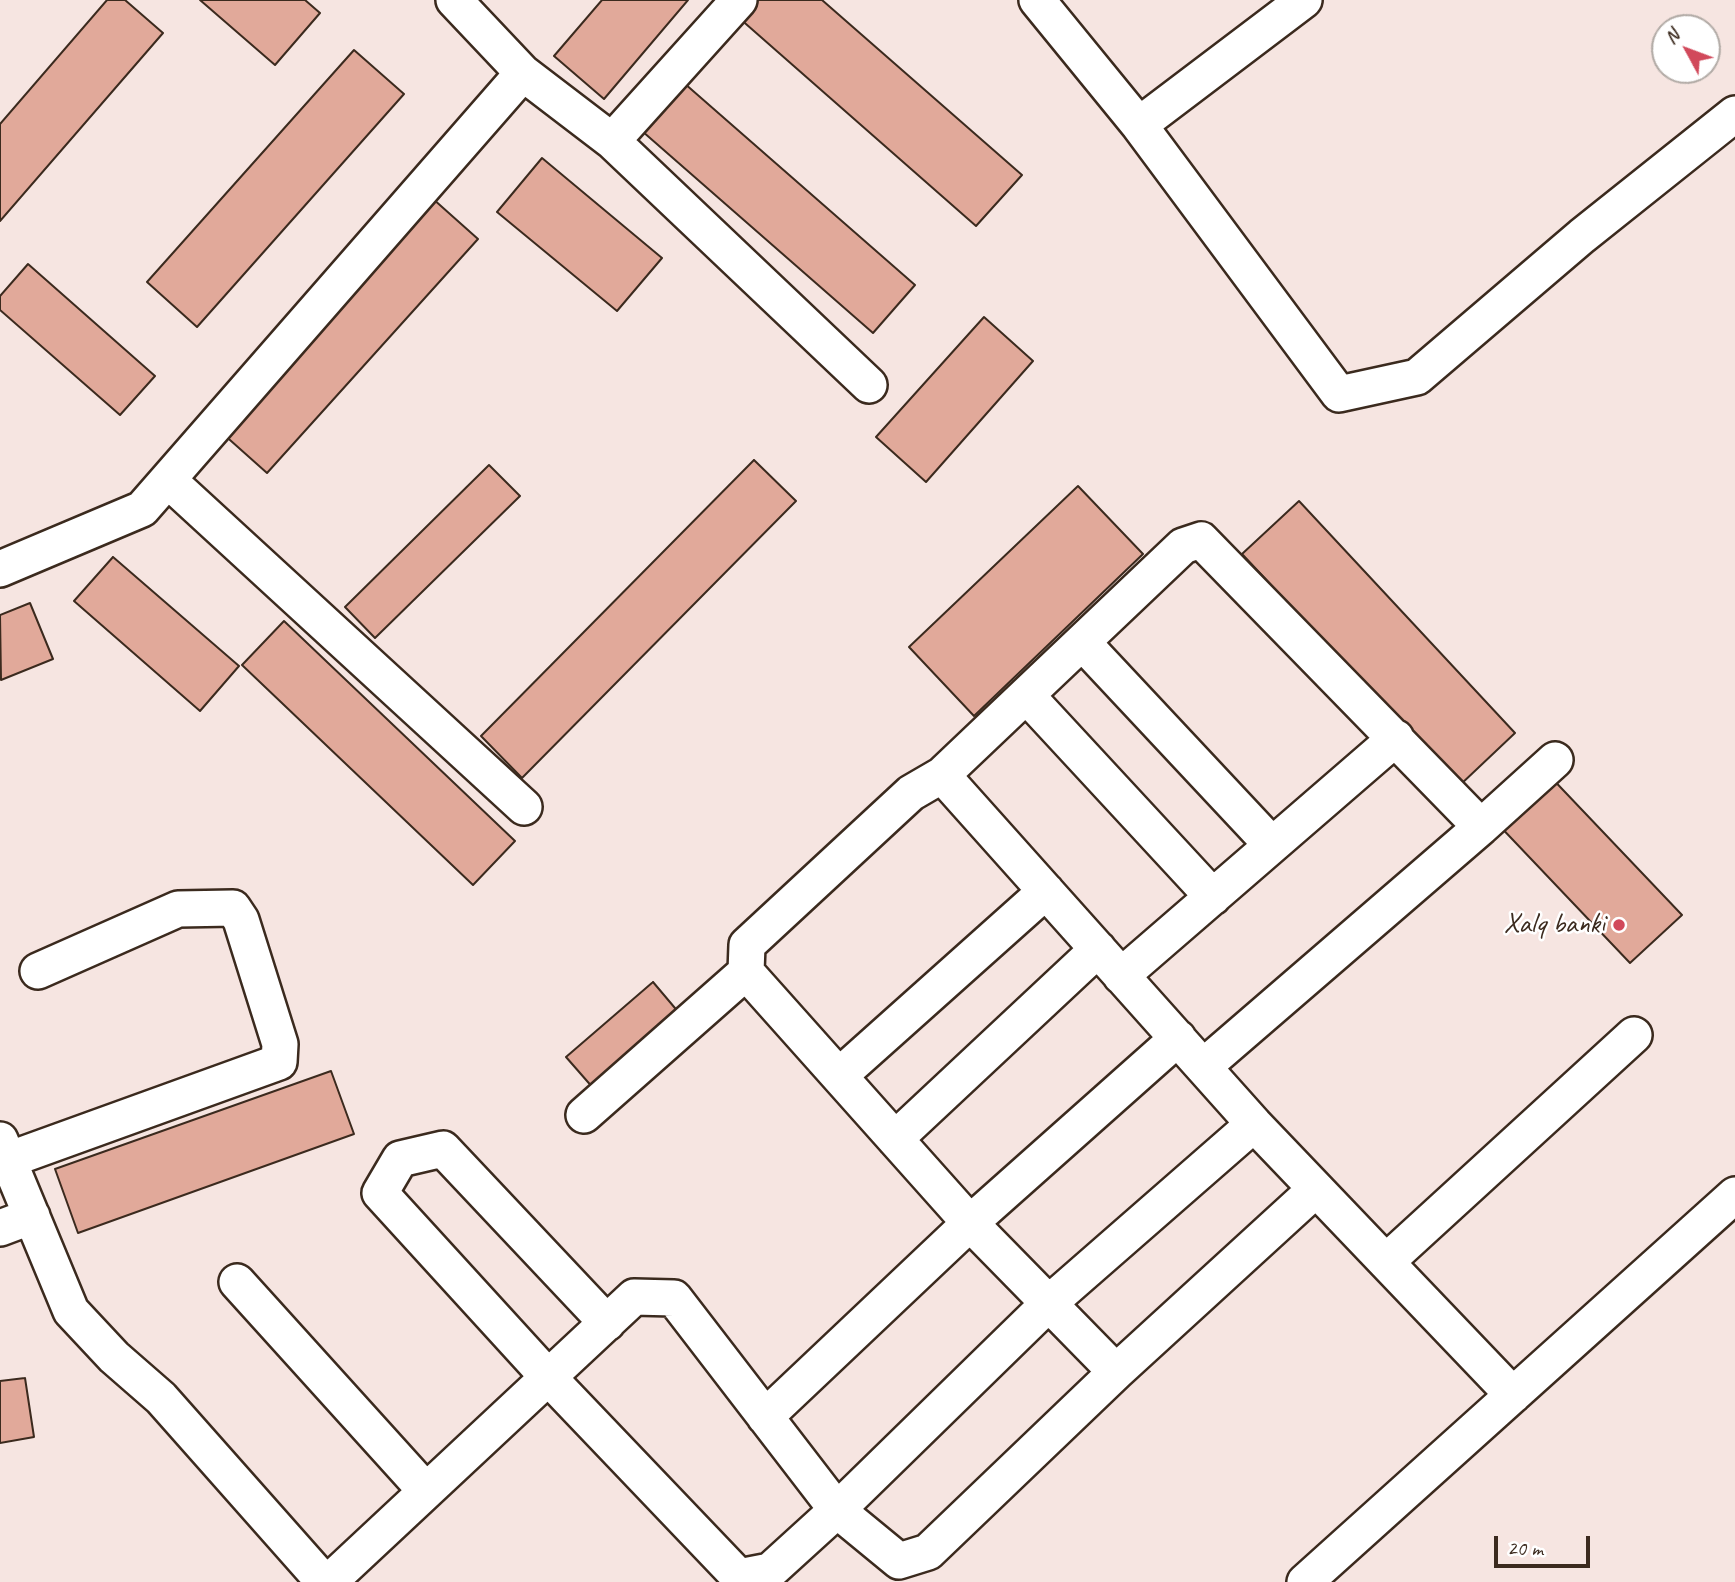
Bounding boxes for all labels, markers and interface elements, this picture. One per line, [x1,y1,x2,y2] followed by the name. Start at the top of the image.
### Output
[1651,14,1721,84] north arrow
[1659,24,1685,49] text: N
[1504,908,1605,942] place label: Xalq banki
[1611,917,1627,933] marker: Xalq banki
[1497,1522,1593,1566] scale bar
[1507,1535,1543,1561] text: 20 m

